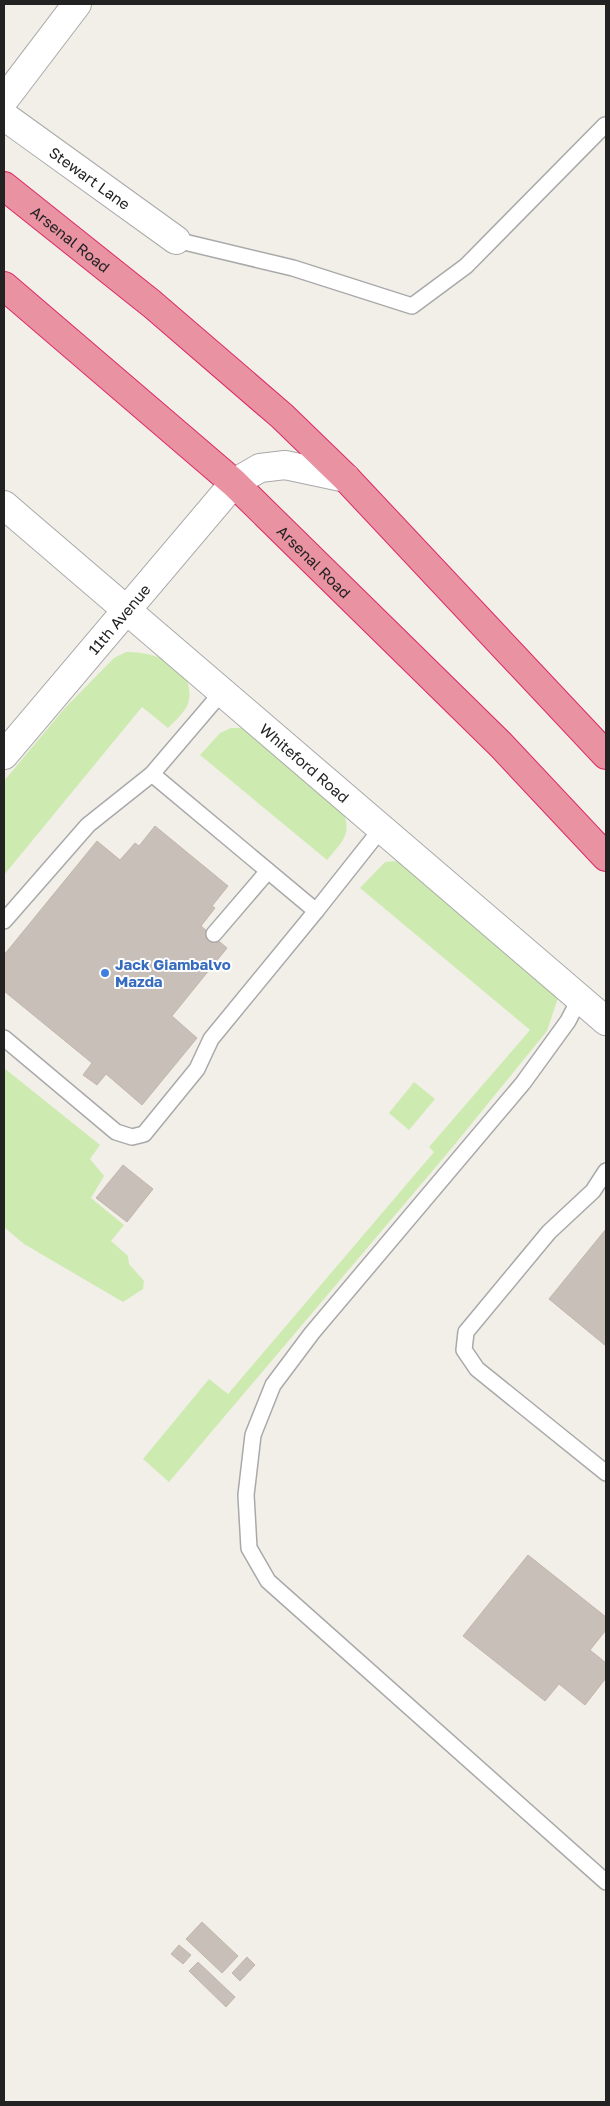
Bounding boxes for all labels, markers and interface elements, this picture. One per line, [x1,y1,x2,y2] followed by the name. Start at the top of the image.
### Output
[46,143,134,213] street label: Stewart Lane
[27,202,113,276] street label: Arsenal Road
[274,522,355,601] street label: Arsenal Road
[84,580,154,658] street label: 11th Avenue
[256,719,353,806] street label: Whiteford Road
[115,955,231,990] place label: Jack Giambalvo Mazda
[99,967,111,979] marker: Jack Giambalvo Mazda

